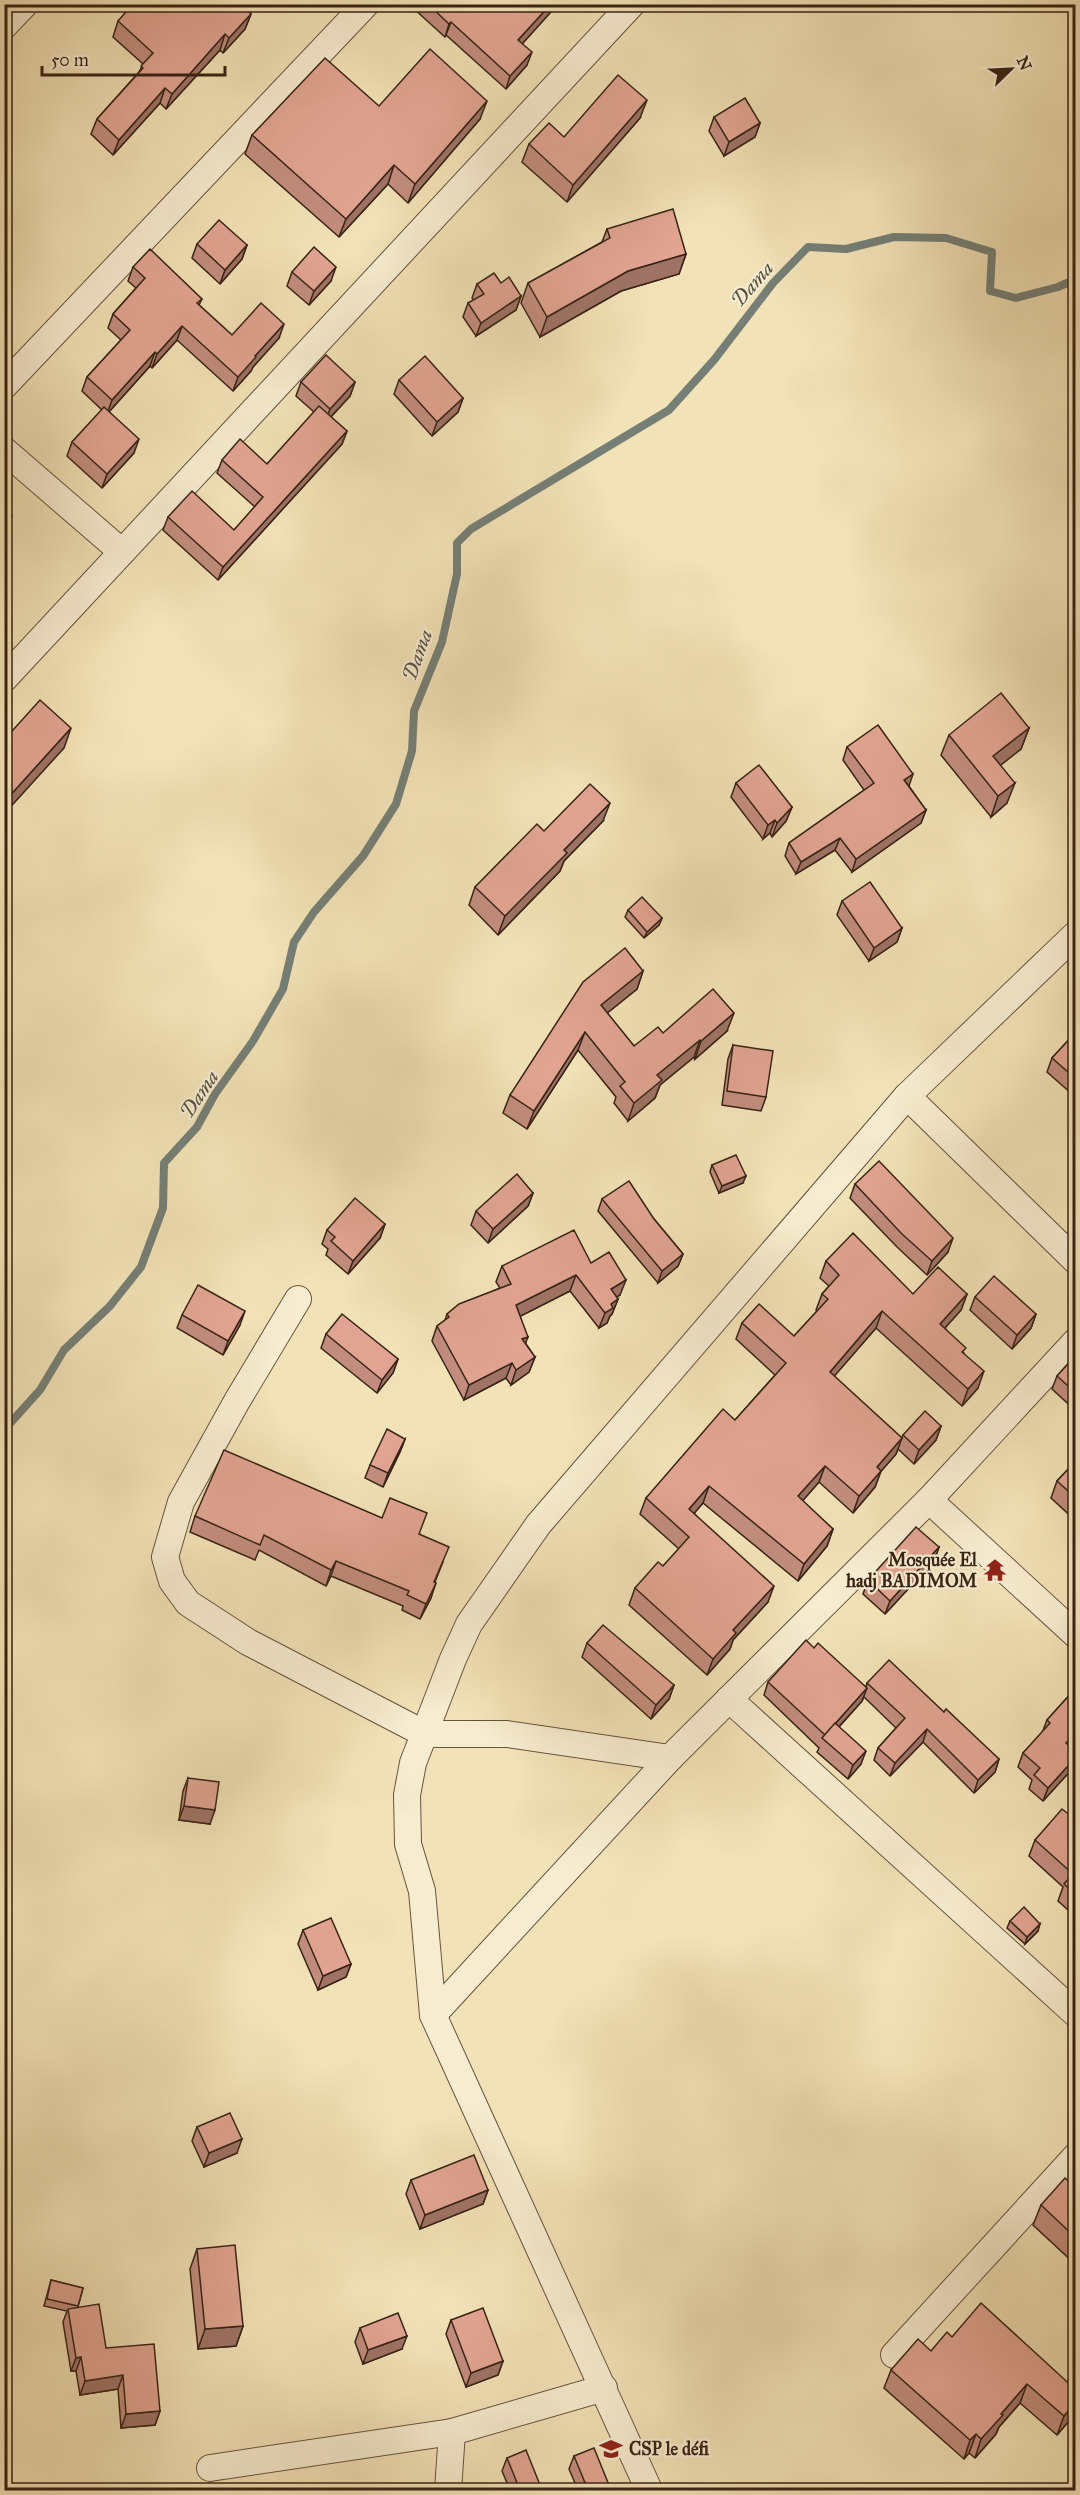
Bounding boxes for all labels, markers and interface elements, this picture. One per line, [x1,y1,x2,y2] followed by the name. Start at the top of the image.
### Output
[42,39,225,77] scale bar
[981,39,1041,99] north arrow
[51,49,89,71] text: 50 m
[1013,53,1036,74] text: N
[726,256,778,312] water label: Dama
[397,626,437,684] water label: Dama
[174,1066,224,1122] water label: Dama
[845,1549,978,1593] place label: Mosquée El hadj BADIMOM
[982,1557,1008,1583] temple icon: Mosquée El hadj BADIMOM
[598,2436,624,2462] school or university icon: CSP le défi
[629,2438,710,2460] place label: CSP le défi

